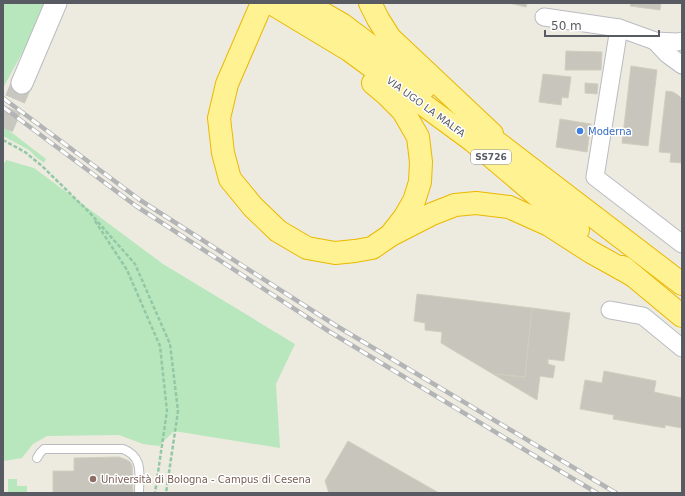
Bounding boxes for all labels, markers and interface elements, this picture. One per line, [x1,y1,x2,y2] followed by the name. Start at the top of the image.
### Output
[545,12,659,38] scale bar
[551,19,582,33] text: 50 m
[385,75,468,139] street label: VIA UGO LA MALFA
[575,126,585,136] marker: Moderna
[588,126,632,137] place label: Moderna
[471,150,511,164] road number: SS726
[88,474,98,484] marker: Università di Bologna - Campus di Cesena
[101,474,311,485] place label: Università di Bologna - Campus di Cesena

